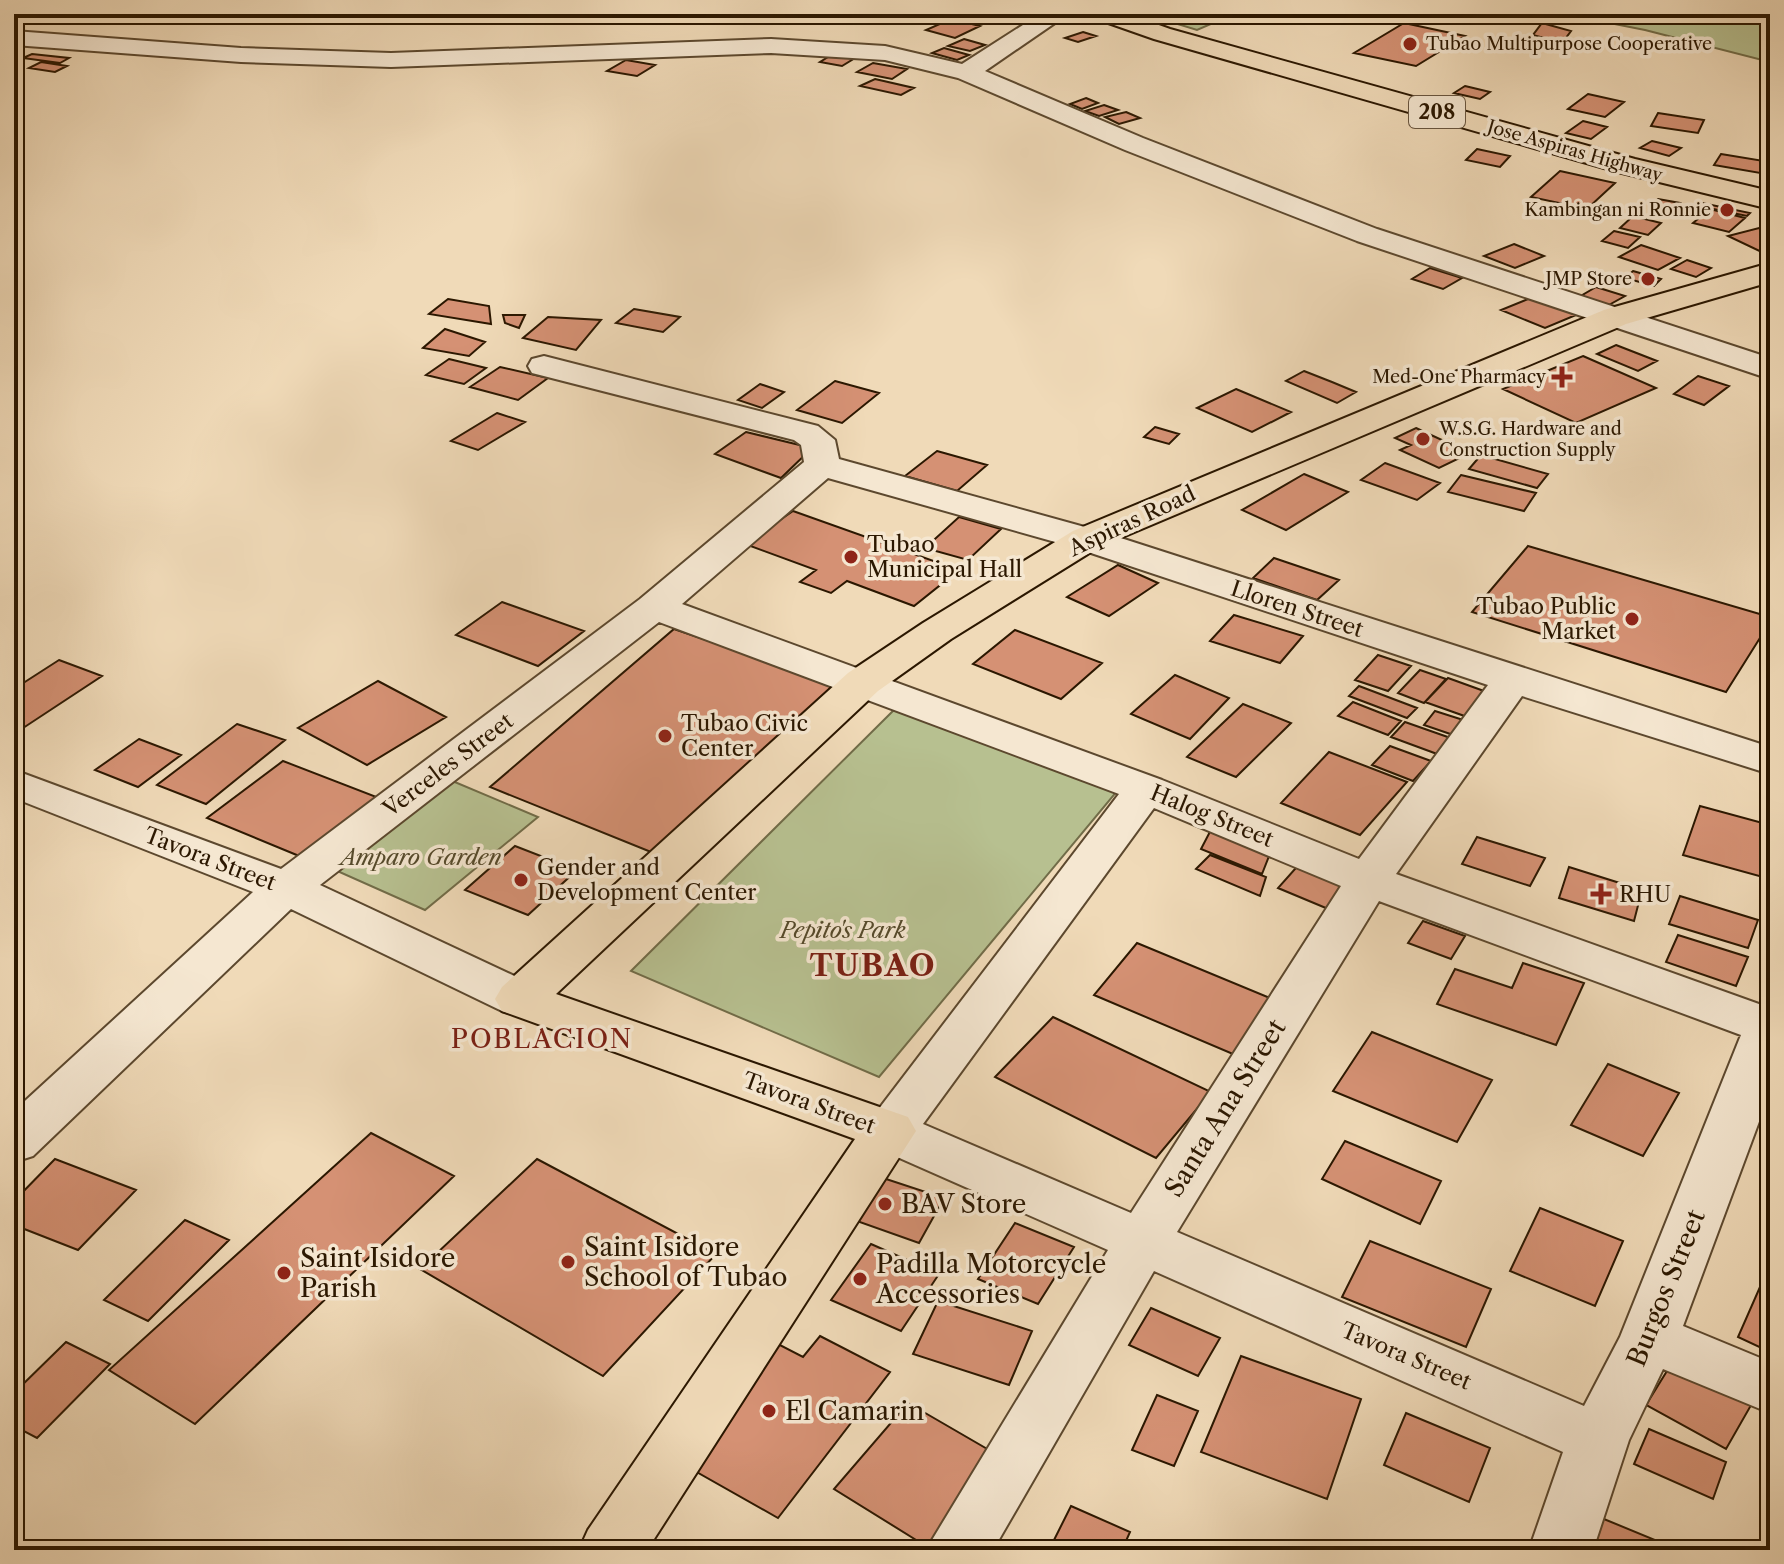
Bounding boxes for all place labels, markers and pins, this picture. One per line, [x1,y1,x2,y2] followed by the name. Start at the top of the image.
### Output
[1426,33,1712,55] place label: Tubao Multipurpose Cooperative
[1401,35,1419,53] marker: Tubao Multipurpose Cooperative
[1524,199,1711,221] place label: Kambingan ni Ronnie
[1718,201,1736,219] marker: Kambingan ni Ronnie
[1542,268,1632,290] place label: JMP Store
[1639,270,1657,288] marker: JMP Store
[1372,366,1547,388] place label: Med-One Pharmacy
[1553,368,1571,386] marker: Med-One Pharmacy
[1438,418,1622,461] place label: W.S.G. Hardware and Construction Supply
[1414,430,1432,448] marker: W.S.G. Hardware and Construction Supply
[867,531,1023,583] place label: Tubao Municipal Hall
[842,548,860,566] marker: Tubao Municipal Hall
[1476,593,1616,645] place label: Tubao Public Market
[1623,610,1641,628] marker: Tubao Public Market
[681,710,808,762] place label: Tubao Civic Center
[656,727,674,745] marker: Tubao Civic Center
[537,854,757,906] place label: Gender and Development Center
[512,871,530,889] marker: Gender and Development Center
[1619,881,1671,908] place label: RHU
[1590,883,1612,905] marker: RHU
[901,1188,1026,1220] place label: BAV Store
[876,1195,894,1213] marker: BAV Store
[584,1231,787,1293] place label: Saint Isidore School of Tubao
[300,1242,455,1304] place label: Saint Isidore Parish
[875,1248,1106,1310] place label: Padilla Motorcycle Accessories
[559,1253,577,1271] marker: Saint Isidore School of Tubao
[275,1264,293,1282] marker: Saint Isidore Parish
[851,1270,869,1288] marker: Padilla Motorcycle Accessories
[785,1395,924,1427] place label: El Camarin
[760,1402,778,1420] marker: El Camarin

